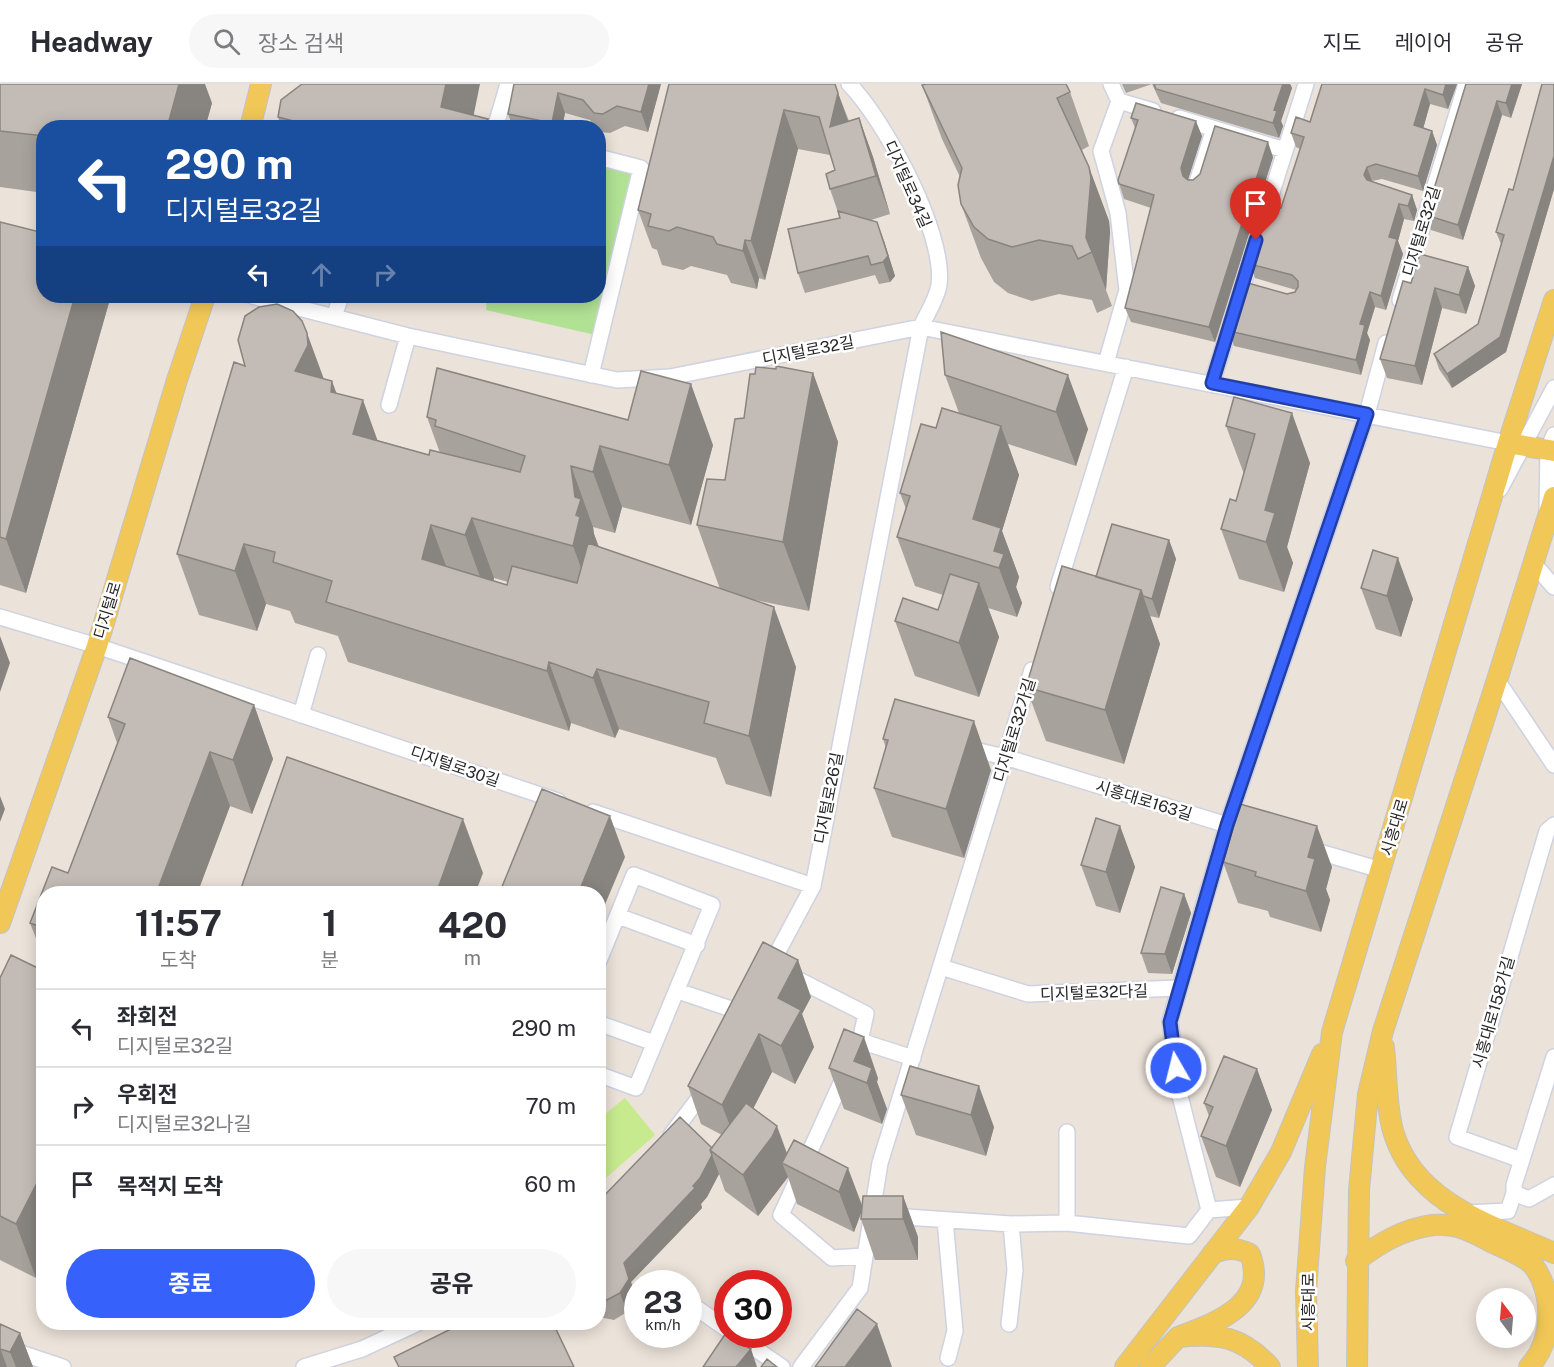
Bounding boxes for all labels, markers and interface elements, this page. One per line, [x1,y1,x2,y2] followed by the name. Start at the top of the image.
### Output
[189,14,609,68] search box
[30,25,153,58] text: Headway
[210,25,243,58] icon: search
[258,30,344,56] text: 장소 검색
[1323,30,1361,55] text: 지도
[1394,30,1452,55] text: 레이어
[1485,30,1524,55] text: 공유
[880,138,935,231] street label: 디지털로34길
[165,139,293,188] text: 290 m
[66,144,144,222] icon: left
[1230,178,1281,240] pin
[1399,184,1444,278] street label: 디지털로32길
[1239,187,1272,220] icon: arrive
[165,194,322,226] text: 디지털로32길
[242,258,275,291] icon: left
[305,258,338,291] icon: ahead
[368,258,401,291] icon: right
[761,332,856,369] street label: 디지털로32길
[90,579,125,641] street label: 디지털로
[990,676,1039,785] street label: 디지털로32가길
[408,742,502,791] street label: 디지털로30길
[810,751,847,846] street label: 디지털로26길
[1093,777,1194,824] street label: 시흥대로163길
[1377,796,1412,858] street label: 시흥대로
[135,902,222,944] text: 11:57
[322,902,338,944] text: 1
[438,904,507,946] text: 420
[464,946,481,970] text: m
[160,948,197,972] text: 도착
[321,948,339,972] text: 분
[1468,954,1519,1070] street label: 시흥대로158가길
[1040,981,1148,1004] street label: 디지털로32다길
[117,1003,178,1029] text: 좌회전
[66,1012,99,1045] icon: left
[511,1015,576,1041] text: 290 m
[117,1034,234,1058] text: 디지털로32길
[1144,1036,1208,1100] position arrow
[117,1081,178,1107] text: 우회전
[66,1090,99,1123] icon: right
[525,1093,576,1119] text: 70 m
[117,1112,252,1136] text: 디지털로32나길
[66,1168,99,1201] icon: arrive
[525,1171,576,1197] text: 60 m
[117,1173,223,1199] text: 목적지 도착
[66,1249,315,1318] button: 종료
[327,1249,576,1318] button: 공유
[714,1270,792,1348] speed limit sign: 30
[1299,1272,1318,1331] street label: 시흥대로
[643,1284,683,1320] text: 23
[1476,1288,1536,1348] north arrow
[1476,1288,1536,1348] map controls
[645,1316,681,1333] text: km/h

